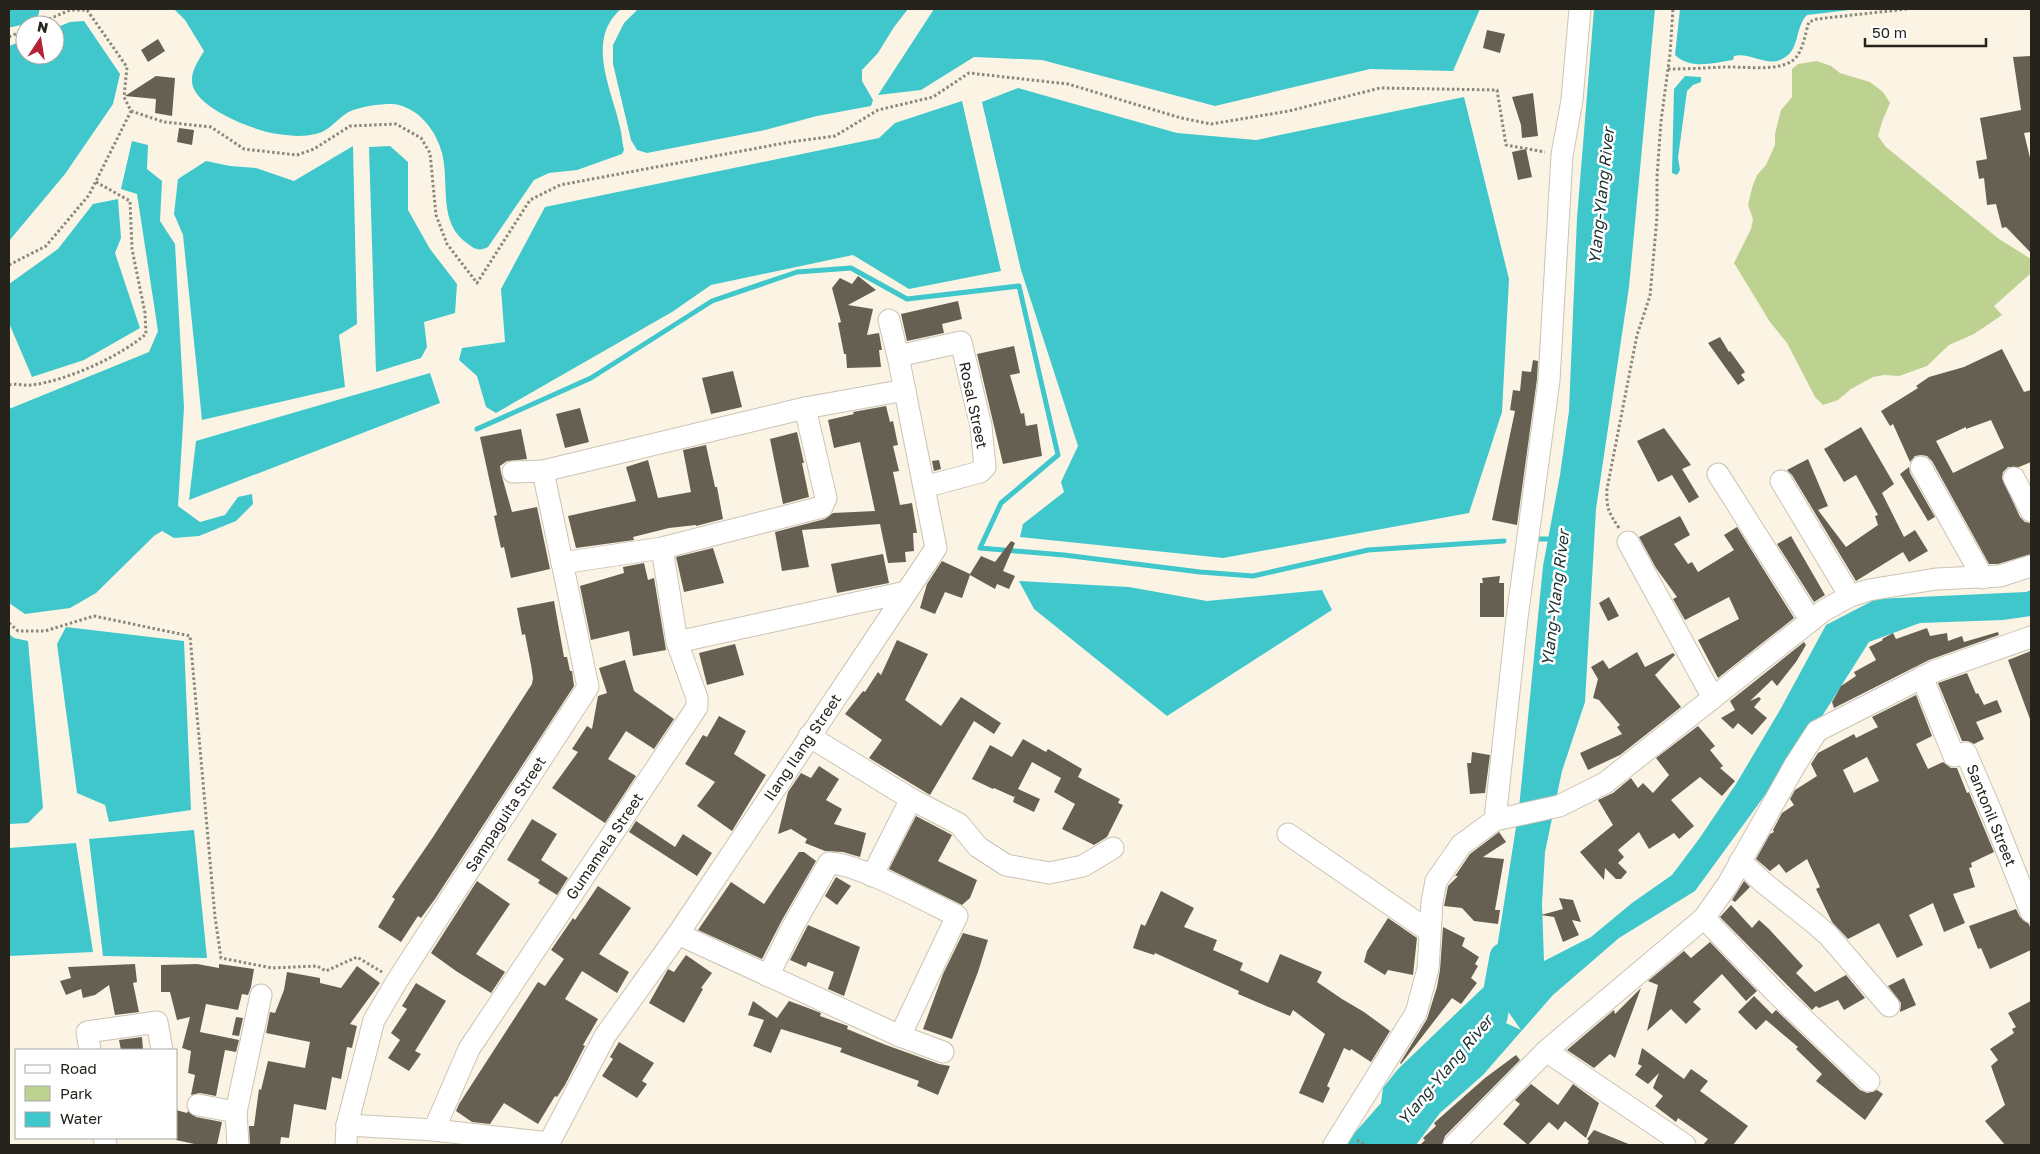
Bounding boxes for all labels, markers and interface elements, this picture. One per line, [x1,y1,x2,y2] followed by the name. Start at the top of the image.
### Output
[15,15,65,65] north arrow
[1865,15,1986,47] scale bar
[36,17,50,36] text: N
[1872,23,1907,41] text: 50 m
[1584,124,1618,265] water label: Ylang-Ylang River
[956,360,992,450] street label: Rosal Street
[1537,526,1574,667] water label: Ylang-Ylang River
[760,690,844,804] street label: Ilang Ilang Street
[461,753,549,875] street label: Sampaguita Street
[1963,761,2021,869] street label: Santonil Street
[562,789,646,903] street label: Gumamela Street
[1393,1009,1498,1129] water label: Ylang-Ylang River
[15,1049,178,1139] legend
[60,1059,97,1077] text: Road
[60,1084,93,1102] text: Park
[60,1109,103,1127] text: Water

